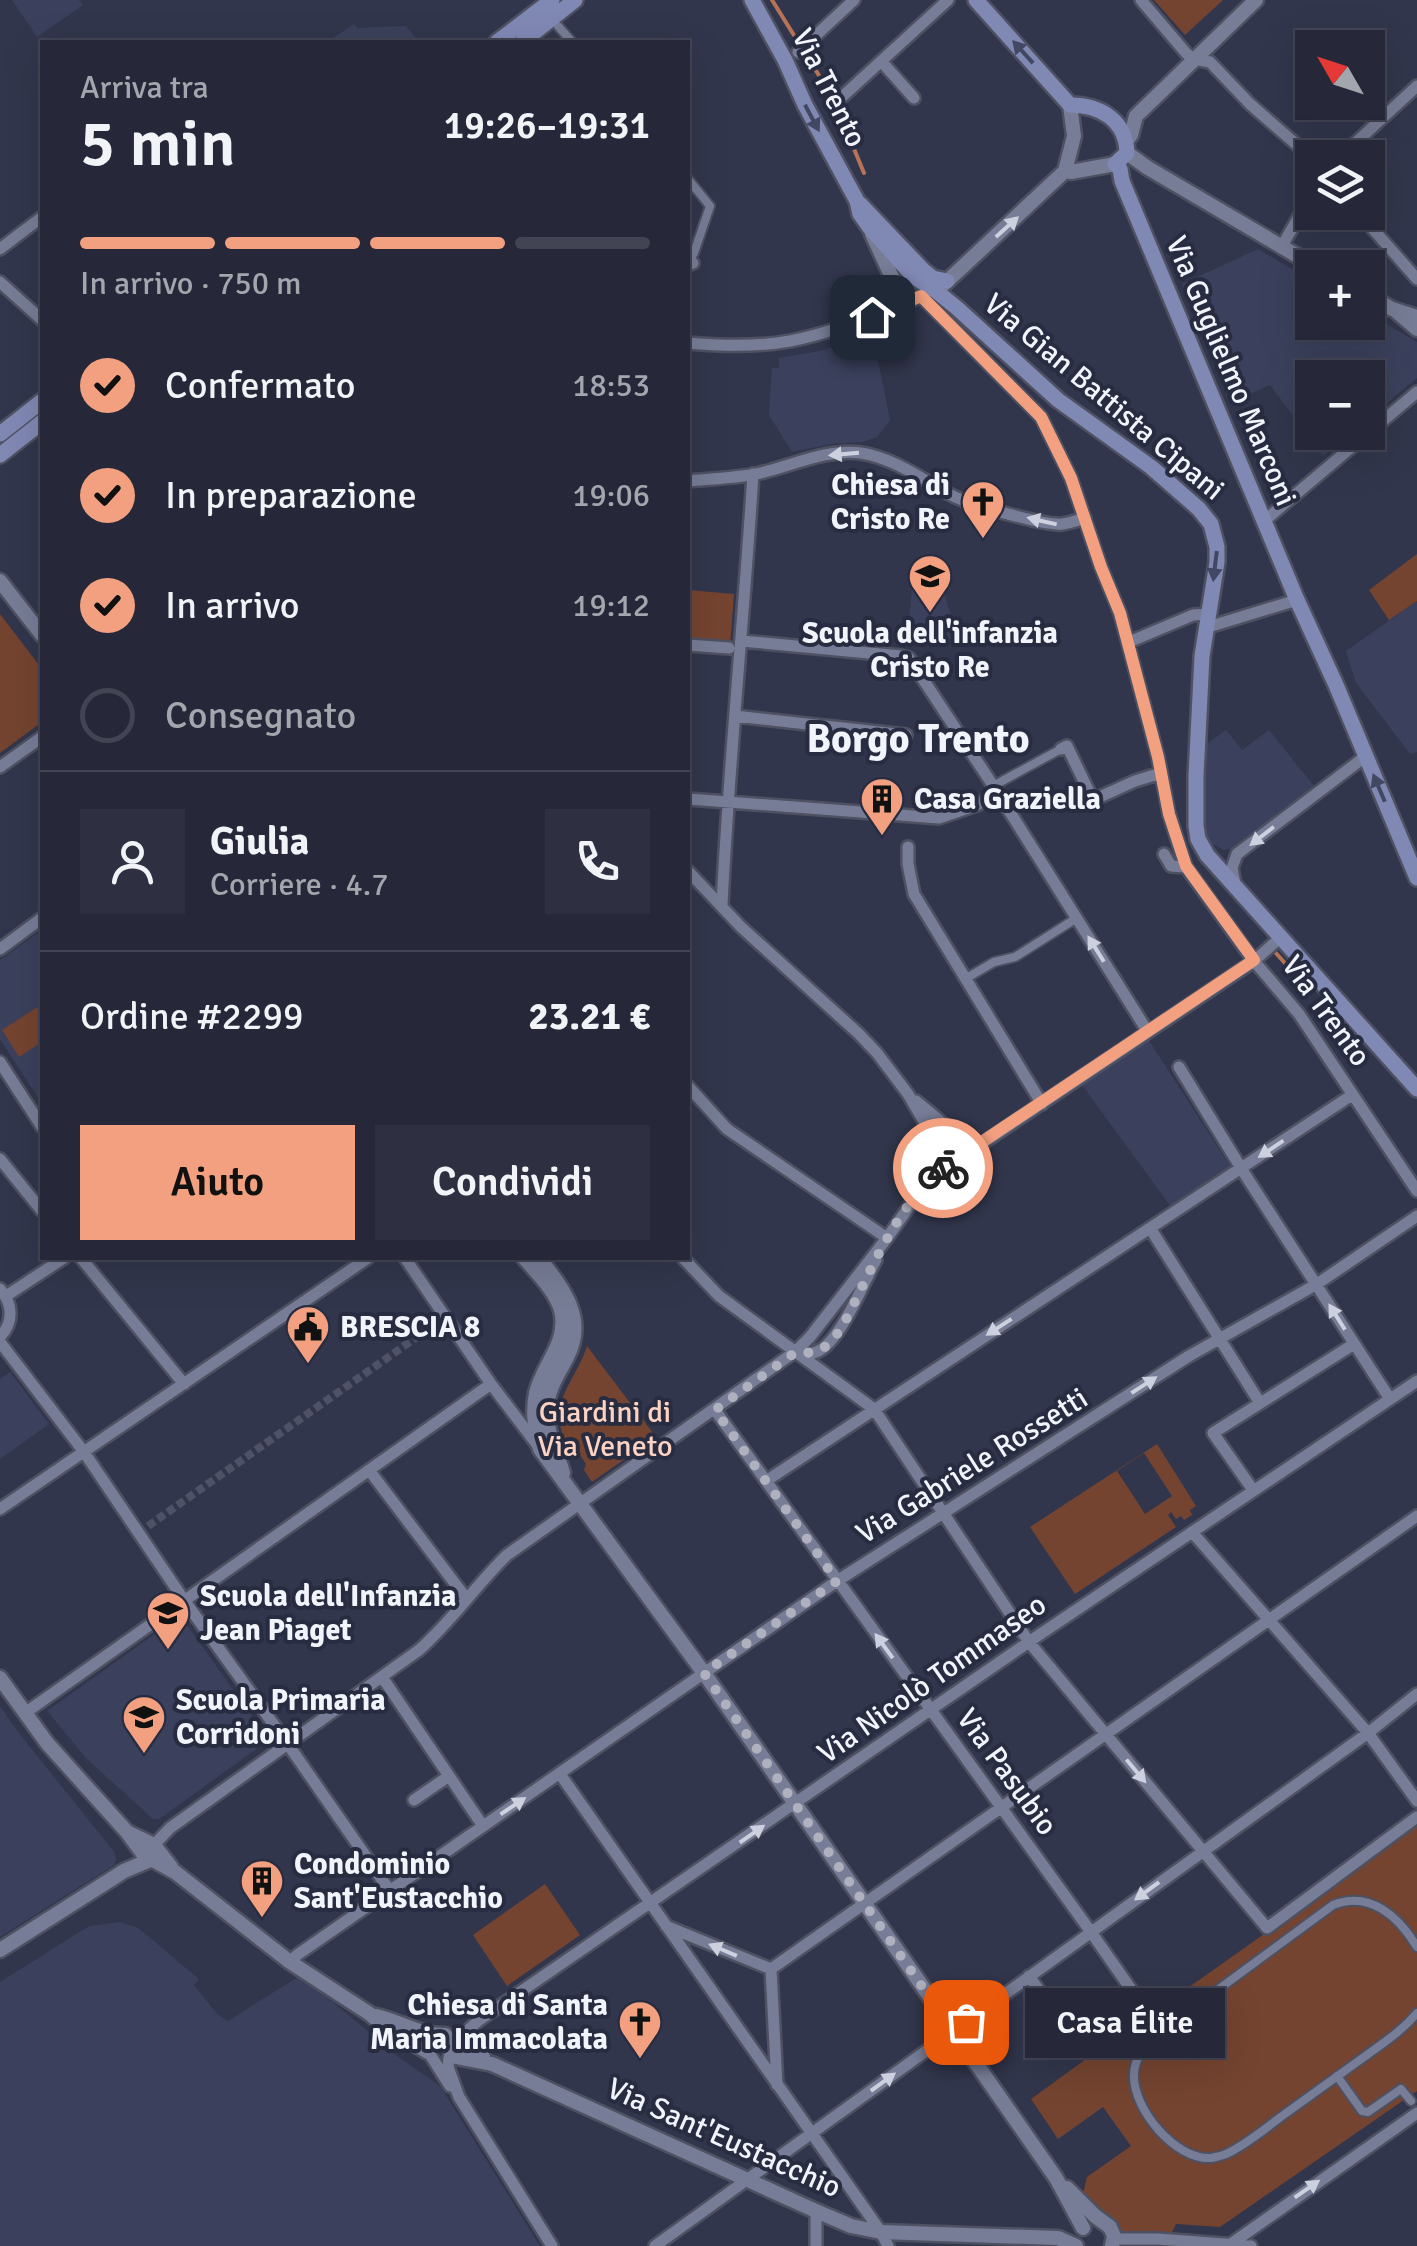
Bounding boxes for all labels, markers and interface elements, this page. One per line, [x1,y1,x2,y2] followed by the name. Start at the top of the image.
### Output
[783,23,875,153] street label: Via Trento
[1295,30,1385,120] north arrow
[1295,30,1385,450] map controls
[1012,40,1034,65] one-way arrow
[80,68,209,107] text: Arriva tra
[444,102,650,149] text: 19:26–19:31
[803,103,820,132] one-way arrow
[80,104,236,184] text: 5 min
[1295,140,1385,230] button: layers
[994,216,1019,238] one-way arrow
[1157,231,1305,511] street label: Via Guglielmo Marconi
[1295,250,1385,340] button: +
[80,264,302,303] text: In arrivo · 750 m
[830,275,915,360] pin
[976,286,1232,508] street label: Via Gian Battista Cipani
[845,290,900,345] icon: home
[80,358,135,413] icon: check
[1295,360,1385,450] button: −
[165,362,355,409] text: Confermato
[572,366,650,405] text: 18:53
[828,447,859,463] one-way arrow
[831,467,950,538] place label: Chiesa di Cristo Re
[80,468,135,523] icon: check
[165,472,417,519] text: In preparazione
[572,476,650,515] text: 19:06
[960,479,1006,540] church icon: Chiesa di Cristo Re
[1026,512,1057,528] one-way arrow
[1207,551,1223,582] one-way arrow
[907,553,953,614] school or university icon: Scuola dell'infanzia Cristo Re
[80,578,135,633] icon: check
[165,582,300,629] text: In arrivo
[572,586,650,625] text: 19:12
[802,615,1058,686] place label: Scuola dell'infanzia Cristo Re
[165,692,356,739] text: Consegnato
[806,714,1030,764] district label: Borgo Trento
[1371,773,1387,803] one-way arrow
[859,776,905,837] building icon: Casa Graziella
[914,781,1101,818] place label: Casa Graziella
[80,809,185,914] button: person
[545,809,650,914] button: phone
[210,818,309,865] text: Giulia
[1249,825,1275,846] one-way arrow
[210,865,389,904] text: Corriere · 4.7
[1088,936,1106,963] one-way arrow
[1273,948,1379,1074] street label: Via Trento
[80,993,304,1040] text: Ordine #2299
[528,993,650,1040] text: 23.21 €
[893,1118,993,1218] courier
[80,1125,355,1240] button: Aiuto
[375,1125,650,1240] button: Condividi
[1258,1140,1285,1158] one-way arrow
[916,1141,971,1196] icon: bike
[1329,1303,1347,1331] one-way arrow
[285,1304,331,1365] public building icon: BRESCIA 8
[340,1309,480,1346] place label: BRESCIA 8
[986,1317,1013,1336] one-way arrow
[1131,1377,1158,1395] one-way arrow
[849,1380,1095,1552] street label: Via Gabriele Rossetti
[537,1394,673,1465] park label: Giardini di Via Veneto
[200,1578,456,1649] place label: Scuola dell'Infanzia Jean Piaget
[811,1586,1053,1772] street label: Via Nicolò Tommaseo
[145,1590,191,1651] school or university icon: Scuola dell'Infanzia Jean Piaget
[875,1633,895,1659] one-way arrow
[176,1682,386,1753] place label: Scuola Primaria Corridoni
[121,1694,167,1755] school or university icon: Scuola Primaria Corridoni
[949,1701,1065,1843] street label: Via Pasubio
[1125,1758,1146,1783] one-way arrow
[499,1797,526,1815] one-way arrow
[738,1825,765,1844] one-way arrow
[294,1846,503,1917] place label: Condominio Sant'Eustacchio
[239,1858,285,1919] building icon: Condominio Sant'Eustacchio
[1134,1881,1160,1901] one-way arrow
[708,1941,738,1957] one-way arrow
[924,1980,1009,2065] pin
[370,1987,608,2058] place label: Chiesa di Santa Maria Immacolata
[1026,1987,1226,2057] callout: Casa Élite
[939,1995,994,2050] icon: bag
[617,1999,663,2060] church icon: Chiesa di Santa Maria Immacolata
[1057,2003,1194,2042] text: Casa Élite
[601,2070,847,2206] street label: Via Sant'Eustacchio
[869,2073,896,2092] one-way arrow
[1294,2180,1321,2199] one-way arrow

